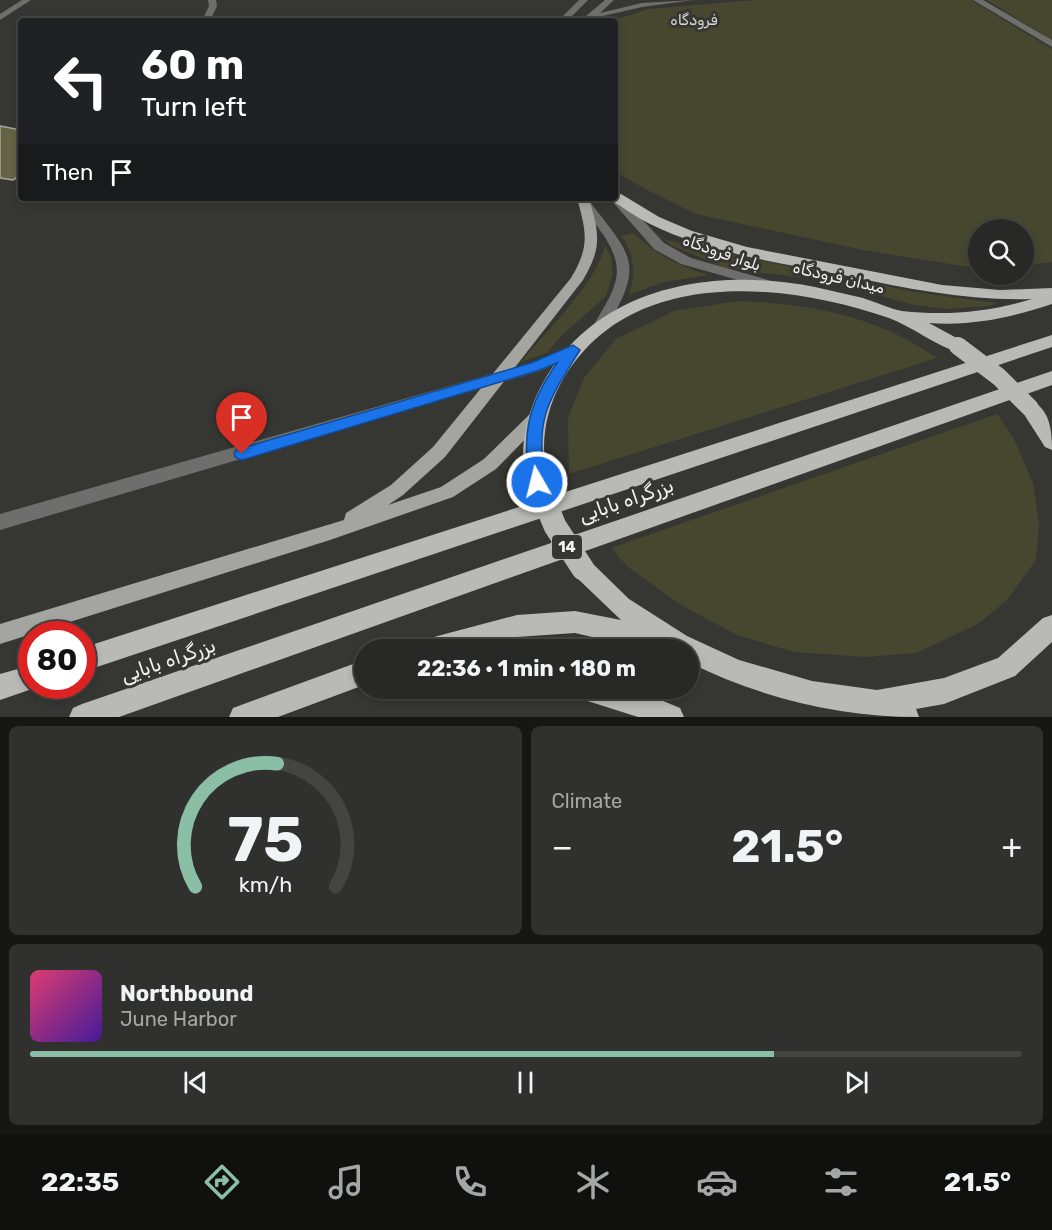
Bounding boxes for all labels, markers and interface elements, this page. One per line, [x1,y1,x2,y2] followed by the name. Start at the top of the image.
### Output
[670,11,718,30] district label: فرودگاه
[141,40,244,90] text: 60 m
[42,42,120,120] icon: left
[141,91,246,123] text: Turn left
[105,156,138,189] icon: arrive
[42,159,93,186] text: Then
[968,219,1034,285] map controls
[968,219,1034,285] button: search
[680,230,763,276] street label: بلوار فرودگاه
[791,258,887,298] street label: میدان فرودگاه
[216,392,267,454] pin
[225,401,258,434] icon: arrive
[505,450,569,514] position arrow
[575,473,677,527] street label: بزرگراه بابایی
[552,535,582,559] road number: 14
[18,621,96,699] speed limit sign: 80
[117,633,219,687] street label: بزرگراه بابایی
[417,655,636,682] text: 22:36 · 1 min · 180 m
[552,789,622,813] text: Climate
[227,803,303,877] text: 75
[731,820,843,873] text: 21.5°
[552,827,573,866] text: −
[1001,827,1022,866] text: +
[238,873,292,898] text: km/h
[120,980,253,1007] text: Northbound
[120,1007,237,1031] text: June Harbor
[179,1066,212,1099] icon: previous
[509,1066,542,1099] icon: pause
[840,1066,873,1099] icon: next
[201,1161,243,1203] icon: directions
[325,1161,367,1203] icon: music
[449,1161,491,1203] icon: phone
[572,1161,614,1203] icon: climate
[696,1161,738,1203] icon: car
[820,1161,862,1203] icon: filters
[41,1166,119,1198] text: 22:35
[944,1166,1011,1198] text: 21.5°

